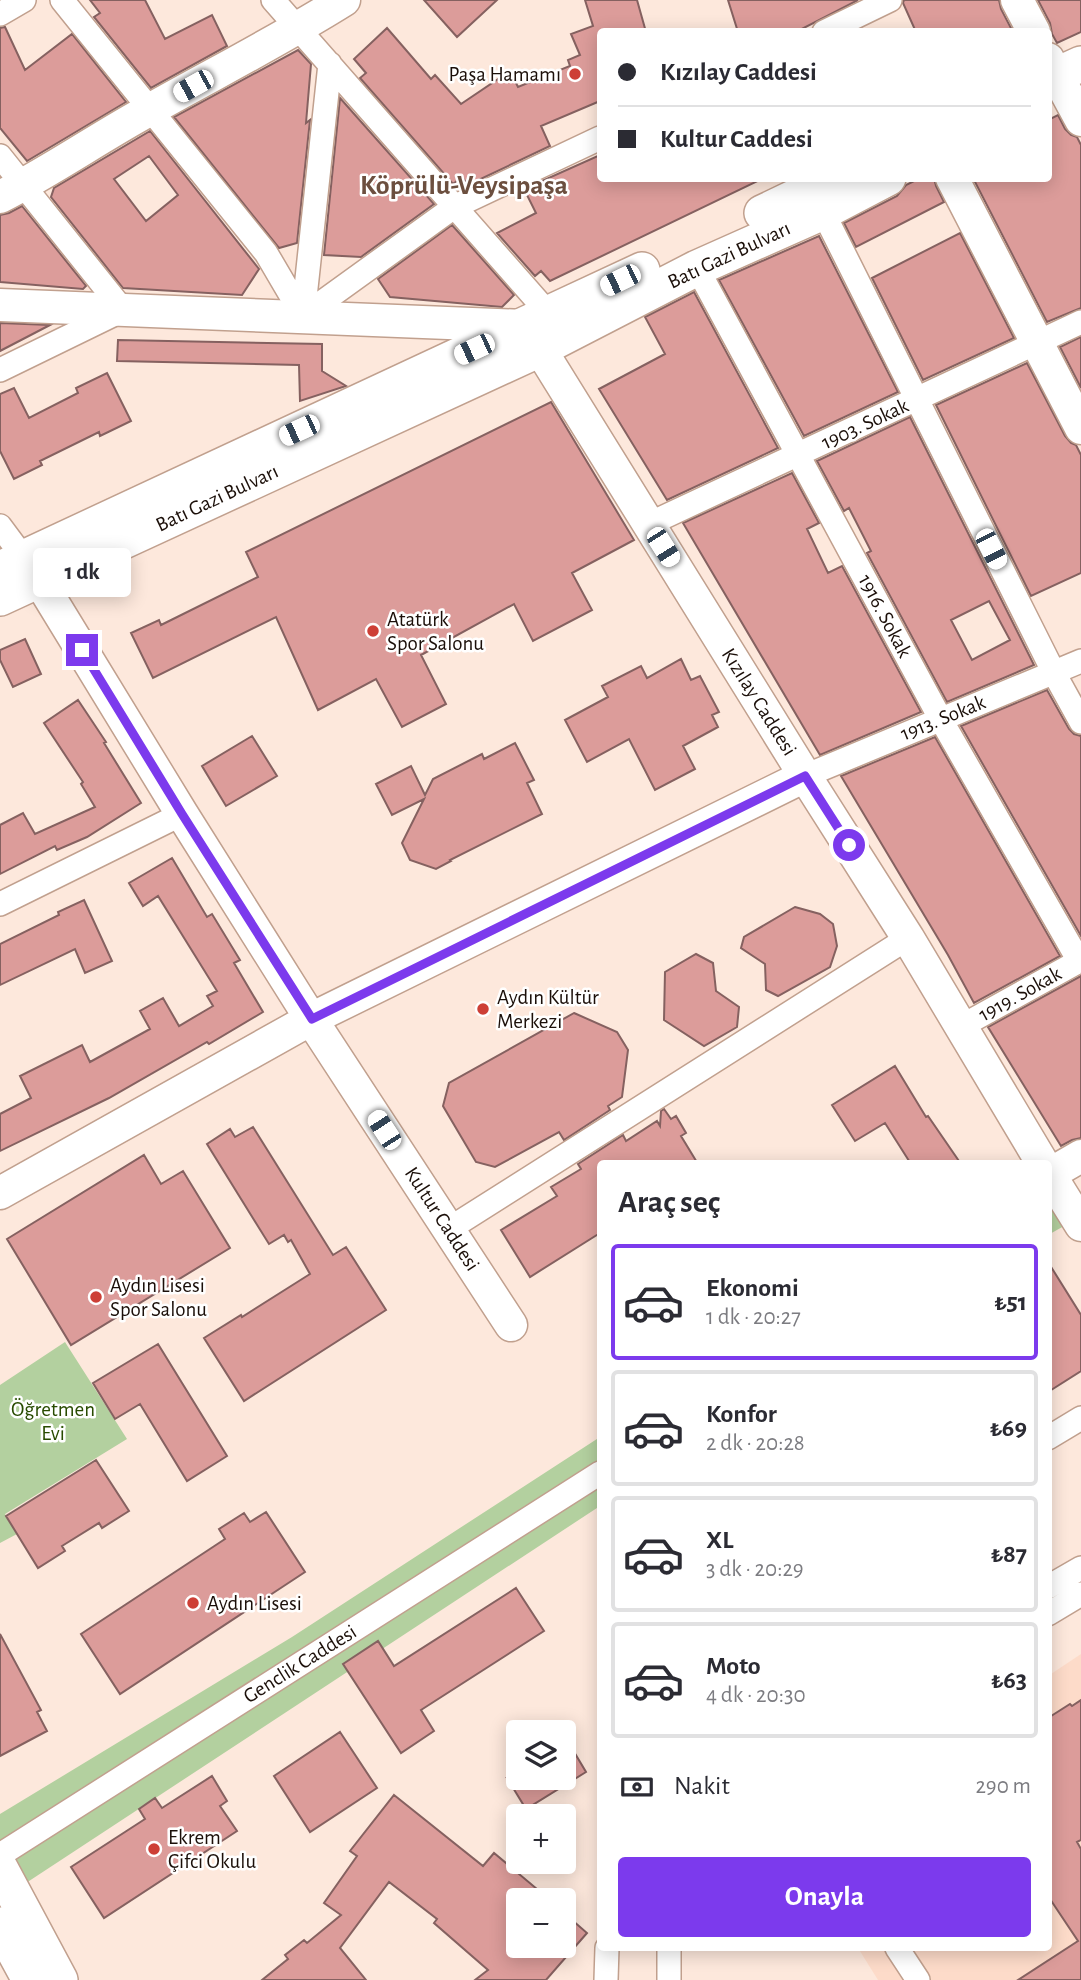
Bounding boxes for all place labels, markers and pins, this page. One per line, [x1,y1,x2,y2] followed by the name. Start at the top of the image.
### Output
[448,64,561,85] place label: Paşa Hamamı
[567,66,583,82] marker: Paşa Hamamı
[387,609,484,654] place label: Atatürk Spor Salonu
[365,623,381,639] marker: Atatürk Spor Salonu
[497,987,599,1032] place label: Aydın Kültür Merkezi
[475,1001,491,1017] marker: Aydın Kültür Merkezi
[110,1275,207,1320] place label: Aydın Lisesi Spor Salonu
[88,1289,104,1305] marker: Aydın Lisesi Spor Salonu
[207,1593,302,1614] place label: Aydın Lisesi
[185,1595,201,1611] marker: Aydın Lisesi
[168,1827,256,1872] place label: Ekrem Çifci Okulu
[146,1841,162,1857] marker: Ekrem Çifci Okulu

